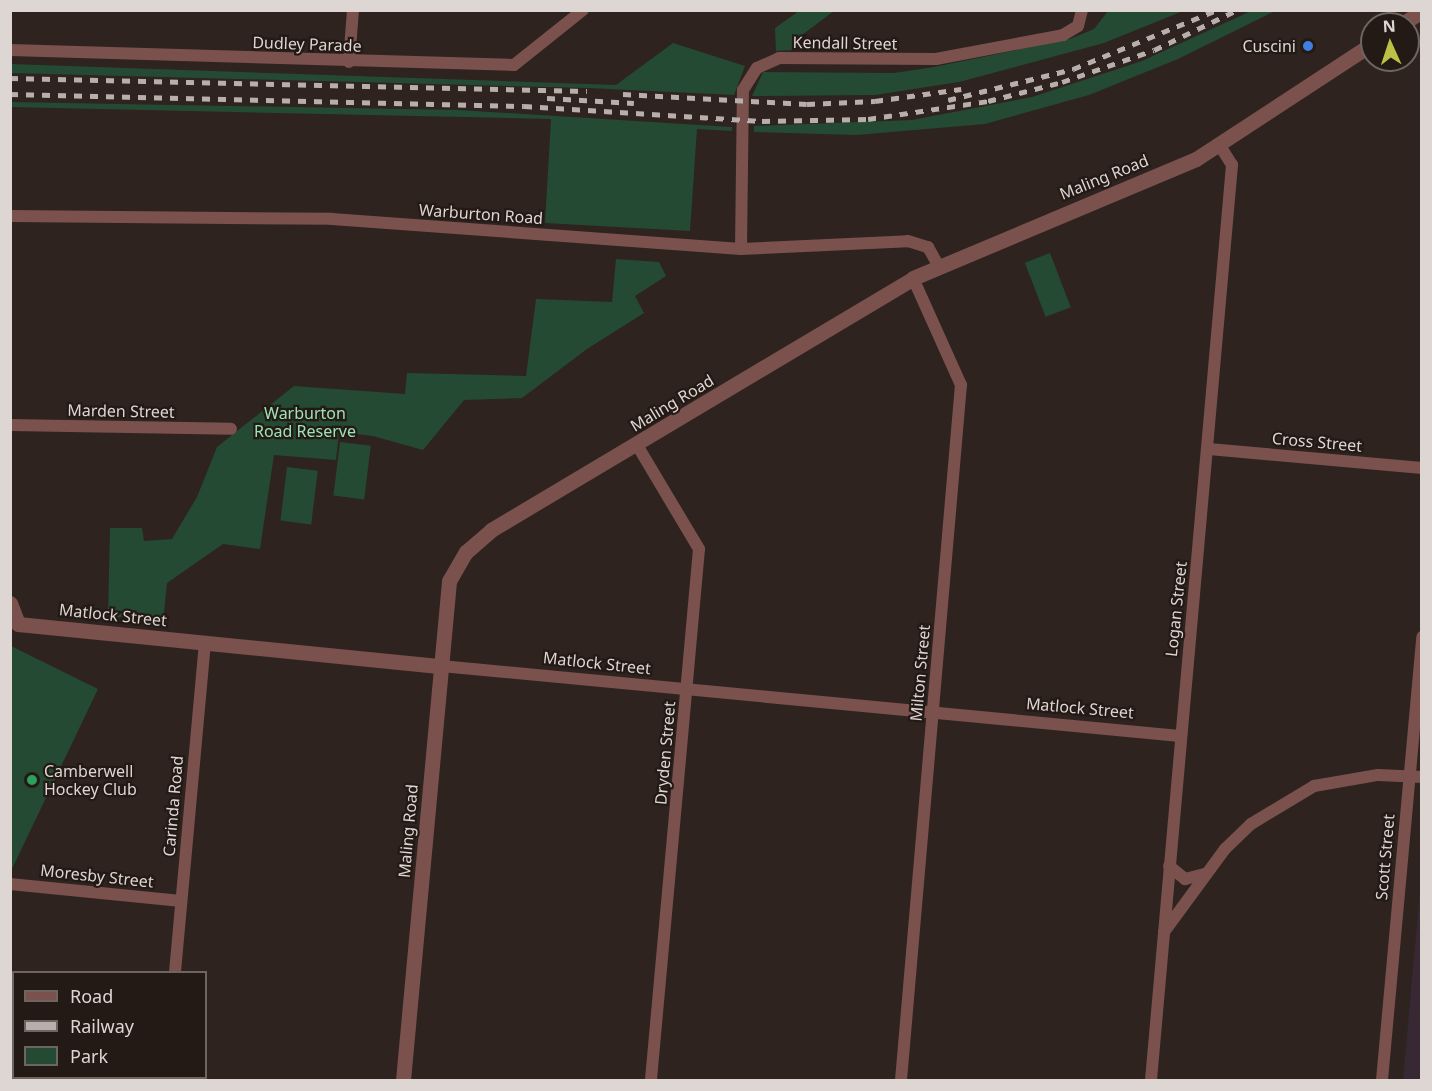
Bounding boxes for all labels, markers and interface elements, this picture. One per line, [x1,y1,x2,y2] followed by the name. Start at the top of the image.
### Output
[1360,12,1420,72] north arrow
[1382,15,1396,37] text: N
[252,32,362,56] street label: Dudley Parade
[792,32,898,54] street label: Kendall Street
[1243,36,1296,56] place label: Cuscini
[1301,39,1315,53] marker: Cuscini
[1057,150,1151,204] street label: Maling Road
[418,200,544,228] street label: Warburton Road
[627,371,717,435] street label: Maling Road
[67,400,175,422] street label: Marden Street
[254,403,356,441] park label: Warburton Road Reserve
[1271,429,1363,455] street label: Cross Street
[1161,560,1191,658] street label: Logan Street
[58,600,168,630] street label: Matlock Street
[906,624,934,722] street label: Milton Street
[542,648,652,678] street label: Matlock Street
[1025,694,1135,722] street label: Matlock Street
[651,700,679,806] street label: Dryden Street
[159,755,187,857] street label: Carinda Road
[44,761,137,799] place label: Camberwell Hockey Club
[25,773,39,787] marker: Camberwell Hockey Club
[394,783,422,879] street label: Maling Road
[1372,813,1398,901] street label: Scott Street
[39,861,155,891] street label: Moresby Street
[12,971,207,1079] legend
[70,984,113,1008] text: Road
[70,1014,134,1038] text: Railway
[70,1044,108,1068] text: Park

